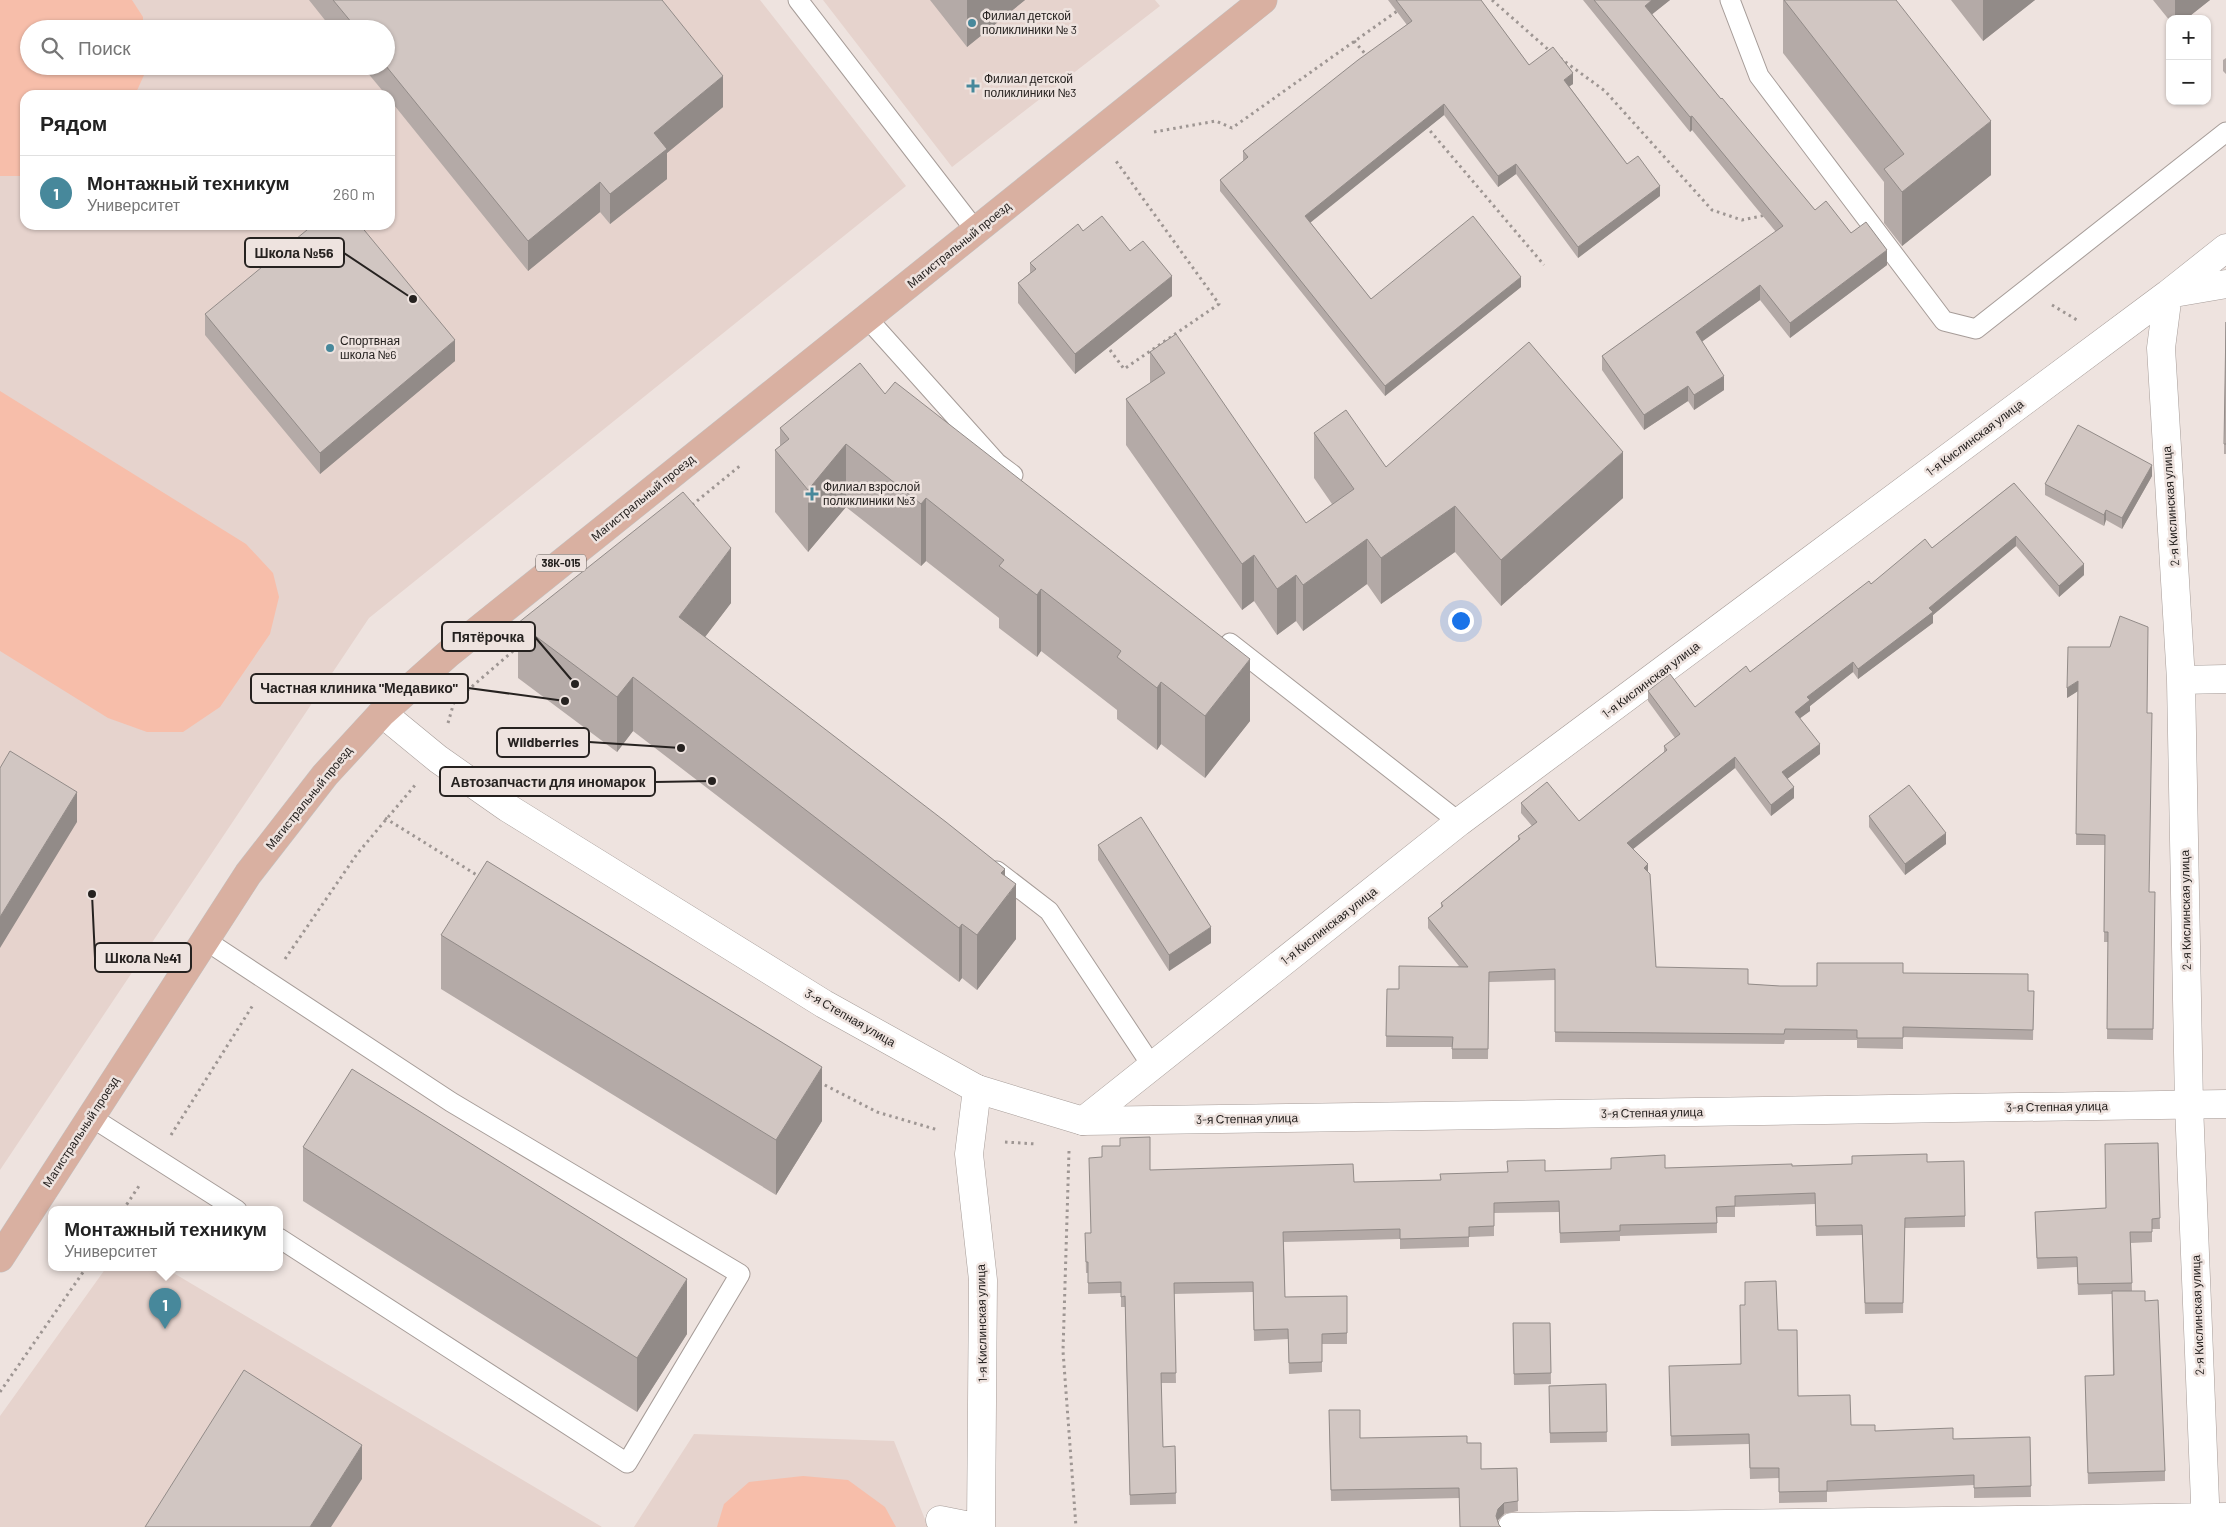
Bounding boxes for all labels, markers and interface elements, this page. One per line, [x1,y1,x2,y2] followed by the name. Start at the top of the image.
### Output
[982,8,1077,36] place label: Филиал детской поликлиники № 3
[2166,15,2211,105] map controls
[2166,15,2211,60] button: +
[966,17,978,29] marker: Филиал детской поликлиники № 3
[20,20,395,75] search box
[38,34,66,62] icon: search
[78,36,131,59] text: Поиск
[2166,60,2211,105] button: −
[984,71,1076,99] place label: Филиал детской поликлиники №3
[966,79,980,93] marker: Филиал детской поликлиники №3
[40,110,107,135] text: Рядом
[87,171,290,194] text: Монтажный техникум
[53,184,59,203] text: 1
[333,184,375,203] text: 260 m
[87,195,180,214] text: Университет
[904,198,1013,291] street label: Магистральный проезд
[245,238,344,267] callout: Школа №56
[254,244,334,261] text: Школа №56
[340,333,400,361] place label: Спортвная школа №6
[324,342,336,354] marker: Спортвная школа №6
[1923,396,2027,479] street label: 1-я Кислинская улица
[2159,445,2182,566] street label: 2-я Кислинская улица
[588,451,697,544] street label: Магистральный проезд
[823,479,920,507] place label: Филиал взрослой поликлиники №3
[805,487,819,501] marker: Филиал взрослой поликлиники №3
[536,554,586,572] road number: 38К-015
[1448,608,1474,634] your location
[442,622,535,651] callout: Пятёрочка
[452,628,524,645] text: Пятёрочка
[1599,638,1703,721] street label: 1-я Кислинская улица
[251,674,468,703] callout: Частная клиника "Медавико"
[260,679,458,696] text: Частная клиника "Медавико"
[497,728,589,757] callout: Wildberries
[507,733,579,750] text: Wildberries
[262,743,355,852] street label: Магистральный проезд
[440,767,655,796] callout: Автозапчасти для иномарок
[451,773,646,790] text: Автозапчасти для иномарок
[2177,849,2194,970] street label: 2-я Кислинская улица
[1278,883,1380,968] street label: 1-я Кислинская улица
[95,943,191,972] callout: Школа №41
[105,949,181,966] text: Школа №41
[802,986,899,1050] street label: 3-я Степная улица
[39,1074,122,1190] street label: Магистральный проезд
[2006,1098,2109,1115] street label: 3-я Степная улица
[1601,1104,1704,1121] street label: 3-я Степная улица
[1196,1110,1299,1127] street label: 3-я Степная улица
[48,1206,283,1271] popup
[64,1217,267,1240] text: Монтажный техникум
[64,1241,157,1260] text: Университет
[2188,1254,2207,1375] street label: 2-я Кислинская улица
[973,1264,990,1382] street label: 1-я Кислинская улица
[149,1288,181,1329] pin: 1

